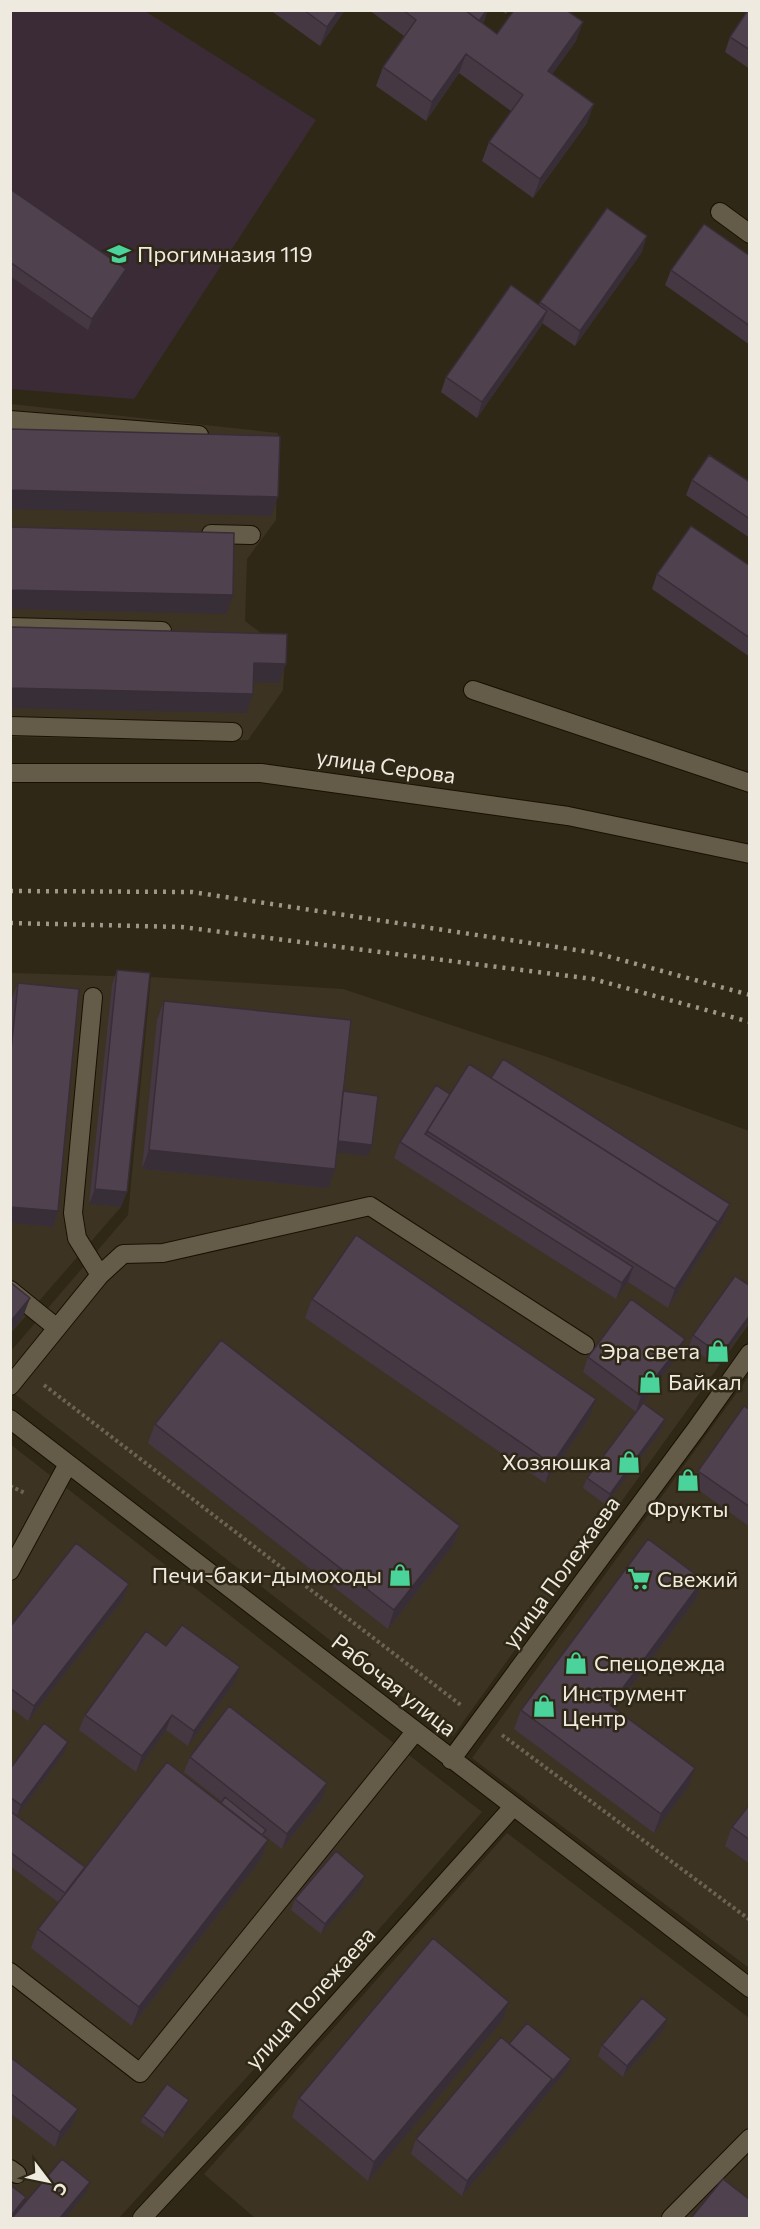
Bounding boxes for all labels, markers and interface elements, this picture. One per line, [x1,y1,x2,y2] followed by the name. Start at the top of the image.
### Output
[137,240,312,267] place label: Прогимназия 119
[106,241,132,267] school or university icon: Прогимназия 119
[315,742,457,789] street label: улица Серова
[600,1337,700,1364] place label: Эра света
[705,1338,731,1364] shop icon: Эра света
[668,1368,742,1395] place label: Байкал
[637,1369,663,1395] shop icon: Байкал
[502,1448,611,1475] place label: Хозяюшка
[616,1449,642,1475] shop icon: Хозяюшка
[675,1467,701,1493] shop icon: Фрукты
[496,1490,625,1653] street label: улица Полежаева
[648,1495,728,1522] place label: Фрукты
[152,1561,382,1588] place label: Печи-баки-дымоходы
[387,1562,413,1588] shop icon: Печи-баки-дымоходы
[657,1565,738,1592] place label: Свежий
[626,1566,652,1592] supermarket icon: Свежий
[327,1628,462,1742] street label: Рабочая улица
[594,1649,725,1676] place label: Спецодежда
[563,1650,589,1676] shop icon: Спецодежда
[562,1679,686,1731] place label: Инструмент Центр
[531,1693,557,1719] shop icon: Инструмент Центр
[239,1921,380,2074] street label: улица Полежаева
[18,2151,78,2211] north arrow
[50,2180,72,2199] text: С

